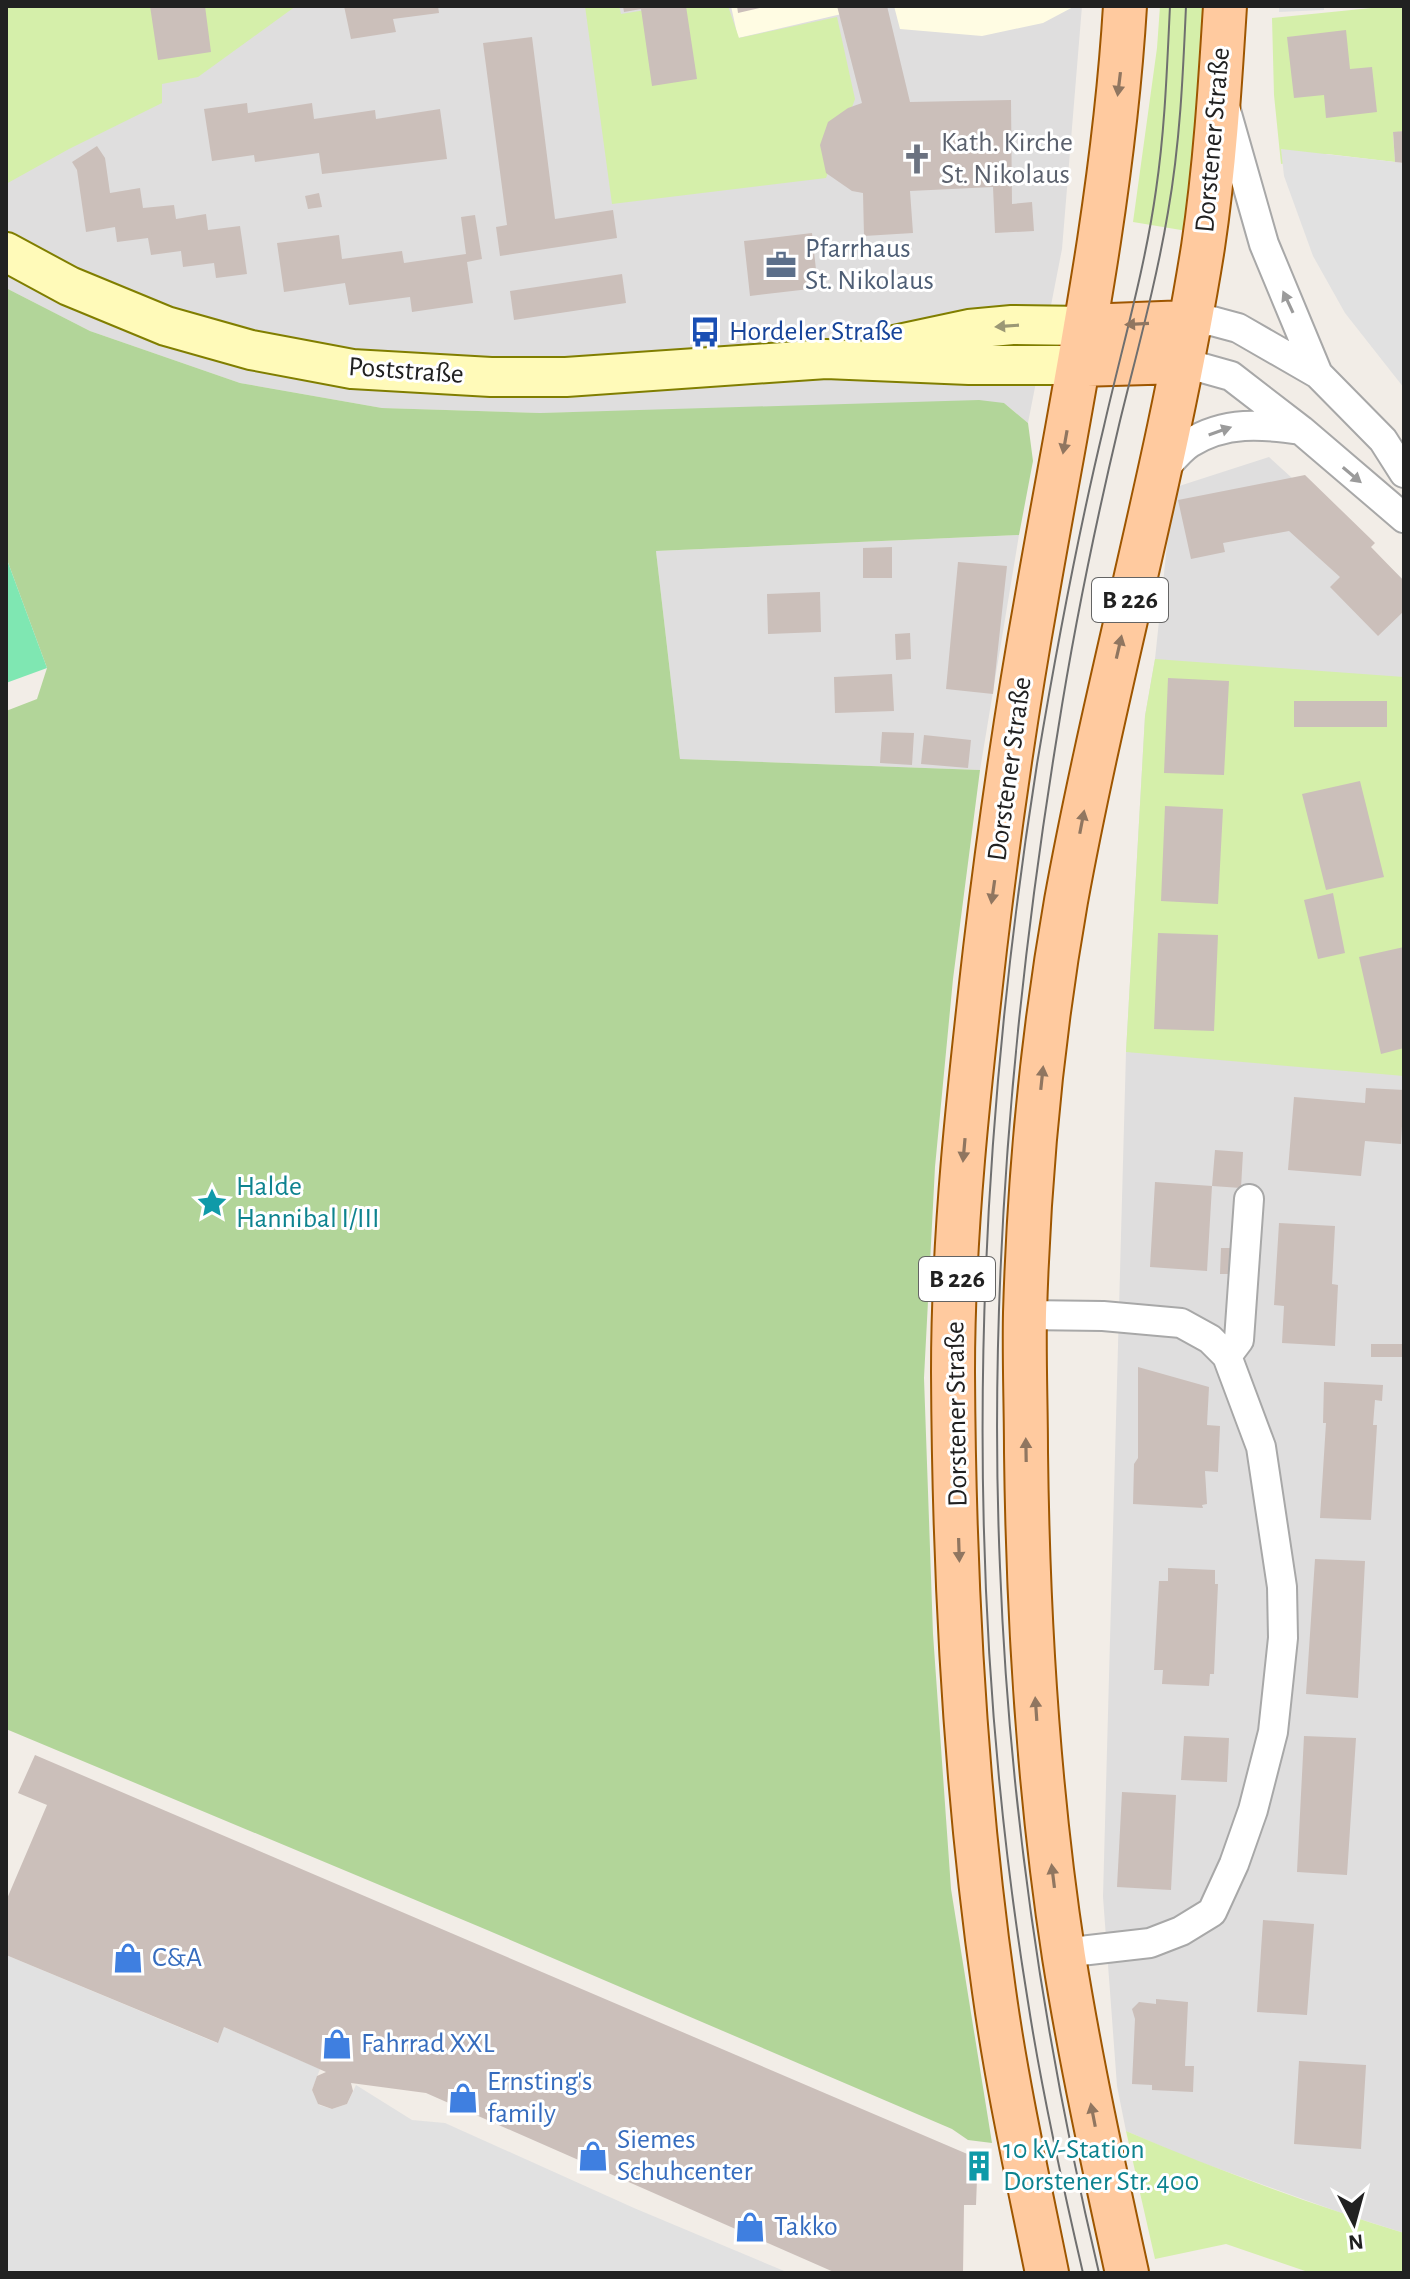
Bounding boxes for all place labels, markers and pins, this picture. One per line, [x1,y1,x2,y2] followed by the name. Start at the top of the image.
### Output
[941,129,1073,189] place label: Kath. Kirche St. Nikolaus
[900,142,934,176] church icon: Kath. Kirche St. Nikolaus
[805,235,934,295] place label: Pfarrhaus St. Nikolaus
[764,248,798,282] office icon: Pfarrhaus St. Nikolaus
[688,315,722,349] bus stop icon: Hordeler Straße
[729,318,903,346] place label: Hordeler Straße
[236,1173,380,1233] place label: Halde Hannibal I/III
[195,1186,229,1220] place icon: Halde Hannibal I/III
[111,1941,145,1975] shop icon: C&A
[152,1944,202,1972] place label: C&A
[320,2027,354,2061] shop icon: Fahrrad XXL
[361,2030,495,2058] place label: Fahrrad XXL
[487,2068,592,2128] place label: Ernsting's family
[446,2081,480,2115] shop icon: Ernsting's family
[617,2126,752,2186] place label: Siemes Schuhcenter
[1003,2136,1199,2196] place label: 10 kV-Station Dorstener Str. 400
[576,2139,610,2173] shop icon: Siemes Schuhcenter
[962,2149,996,2183] building icon: 10 kV-Station Dorstener Str. 400
[733,2210,767,2244] shop icon: Takko
[774,2213,838,2241] place label: Takko

